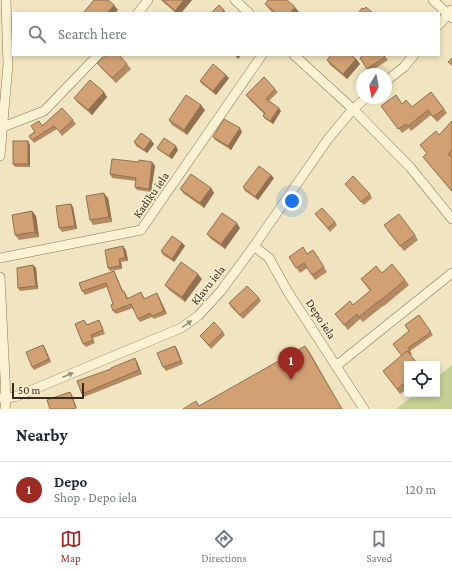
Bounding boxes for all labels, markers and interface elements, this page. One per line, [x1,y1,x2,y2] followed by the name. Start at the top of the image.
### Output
[12,12,440,56] search box
[26,23,48,45] icon: search
[58,26,127,42] text: Search here
[356,68,392,104] north arrow
[130,169,173,221] street label: Kadiķu iela
[282,191,302,211] your location
[188,262,229,308] street label: Kļavu iela
[303,296,339,342] street label: Depo iela
[182,320,193,327] one-way arrow
[278,347,304,380] pin: 1
[404,361,440,397] map controls
[404,361,440,397] button: locate
[63,371,75,377] one-way arrow
[12,381,84,400] scale bar
[18,384,40,396] text: 50 m
[16,426,68,445] text: Nearby
[54,474,87,490] text: Depo
[27,482,31,497] text: 1
[405,482,436,497] text: 120 m
[54,490,137,505] text: Shop · Depo iela
[60,528,82,564] tab: Map
[201,528,247,564] tab: Directions
[366,528,392,564] tab: Saved

